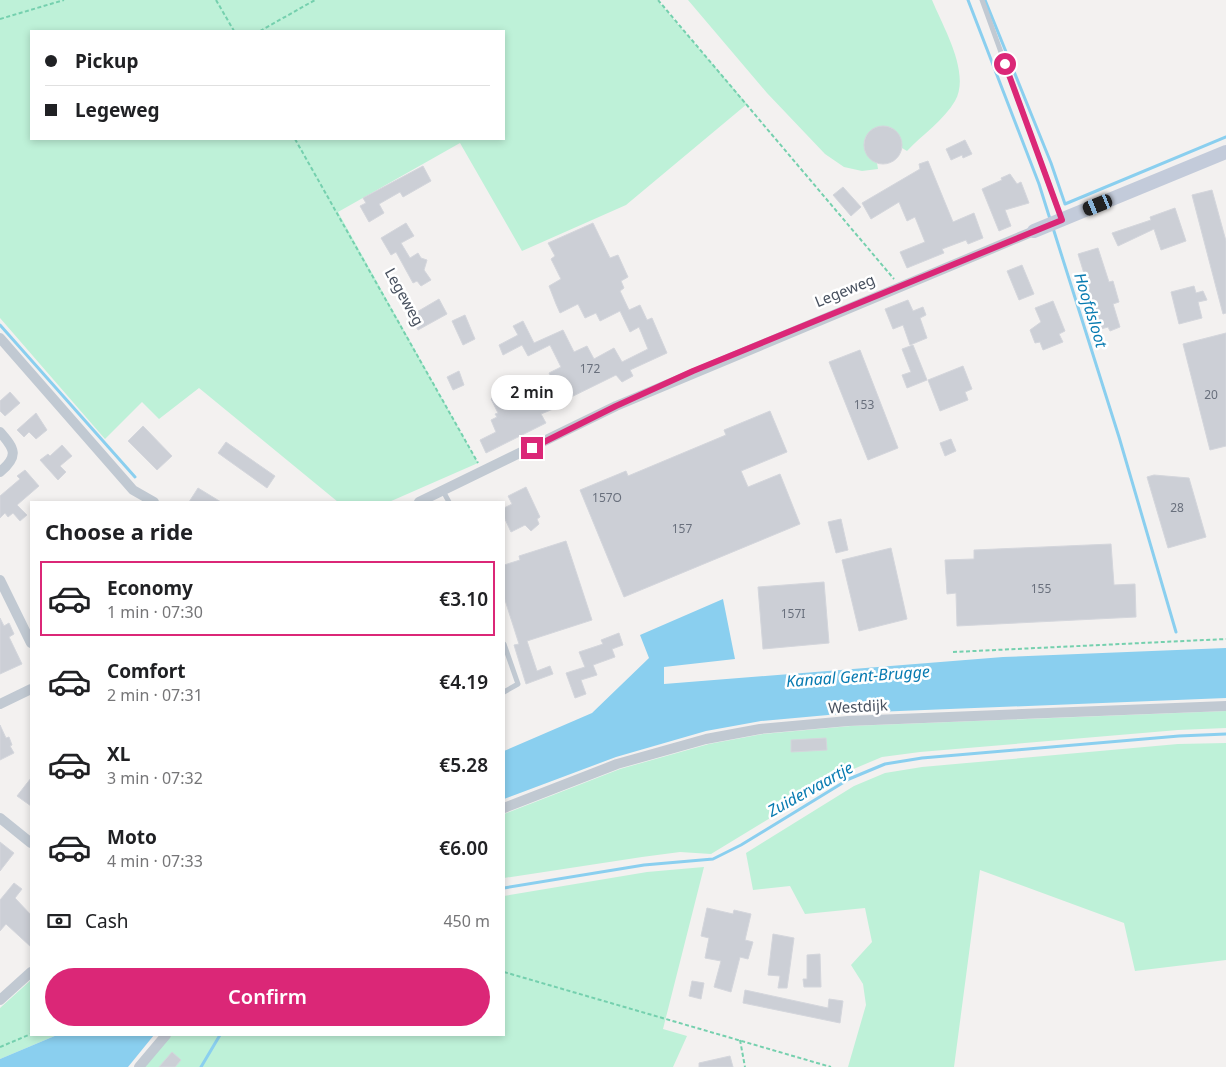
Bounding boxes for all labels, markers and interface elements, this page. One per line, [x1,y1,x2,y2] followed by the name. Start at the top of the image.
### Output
[75,48,138,74] text: Pickup
[994,53,1016,75] route start
[75,97,160,123] text: Legeweg
[1081,192,1114,218] car
[381,264,429,329] street label: Legeweg
[812,269,878,311] street label: Legeweg
[1069,270,1113,351] water label: Hoofdsloot
[580,360,600,377] house number: 172
[491,376,573,410] callout: 2 min
[510,381,554,403] text: 2 min
[1204,386,1218,403] house number: 20
[854,396,874,413] house number: 153
[521,437,543,459] route end
[592,489,622,506] house number: 157O
[1170,499,1184,516] house number: 28
[45,516,193,546] text: Choose a ride
[672,520,692,537] house number: 157
[107,575,193,601] text: Economy
[47,576,92,621] icon: car
[1031,580,1051,597] house number: 155
[439,586,488,612] text: €3.10
[107,601,203,623] text: 1 min · 07:30
[781,605,805,622] house number: 157I
[107,658,186,684] text: Comfort
[47,659,92,704] icon: car
[785,660,931,692] water label: Kanaal Gent-Brugge
[439,669,488,695] text: €4.19
[107,684,203,706] text: 2 min · 07:31
[828,694,888,718] street label: Westdijk
[107,741,130,767] text: XL
[47,742,92,787] icon: car
[439,752,488,778] text: €5.28
[762,756,857,822] water label: Zuidervaartje
[107,767,203,789] text: 3 min · 07:32
[107,824,157,850] text: Moto
[47,825,92,870] icon: car
[439,835,488,861] text: €6.00
[107,850,203,872] text: 4 min · 07:33
[45,907,73,935] icon: cash
[85,908,129,934] text: Cash
[443,910,490,932] text: 450 m
[45,968,490,1026] button: Confirm

